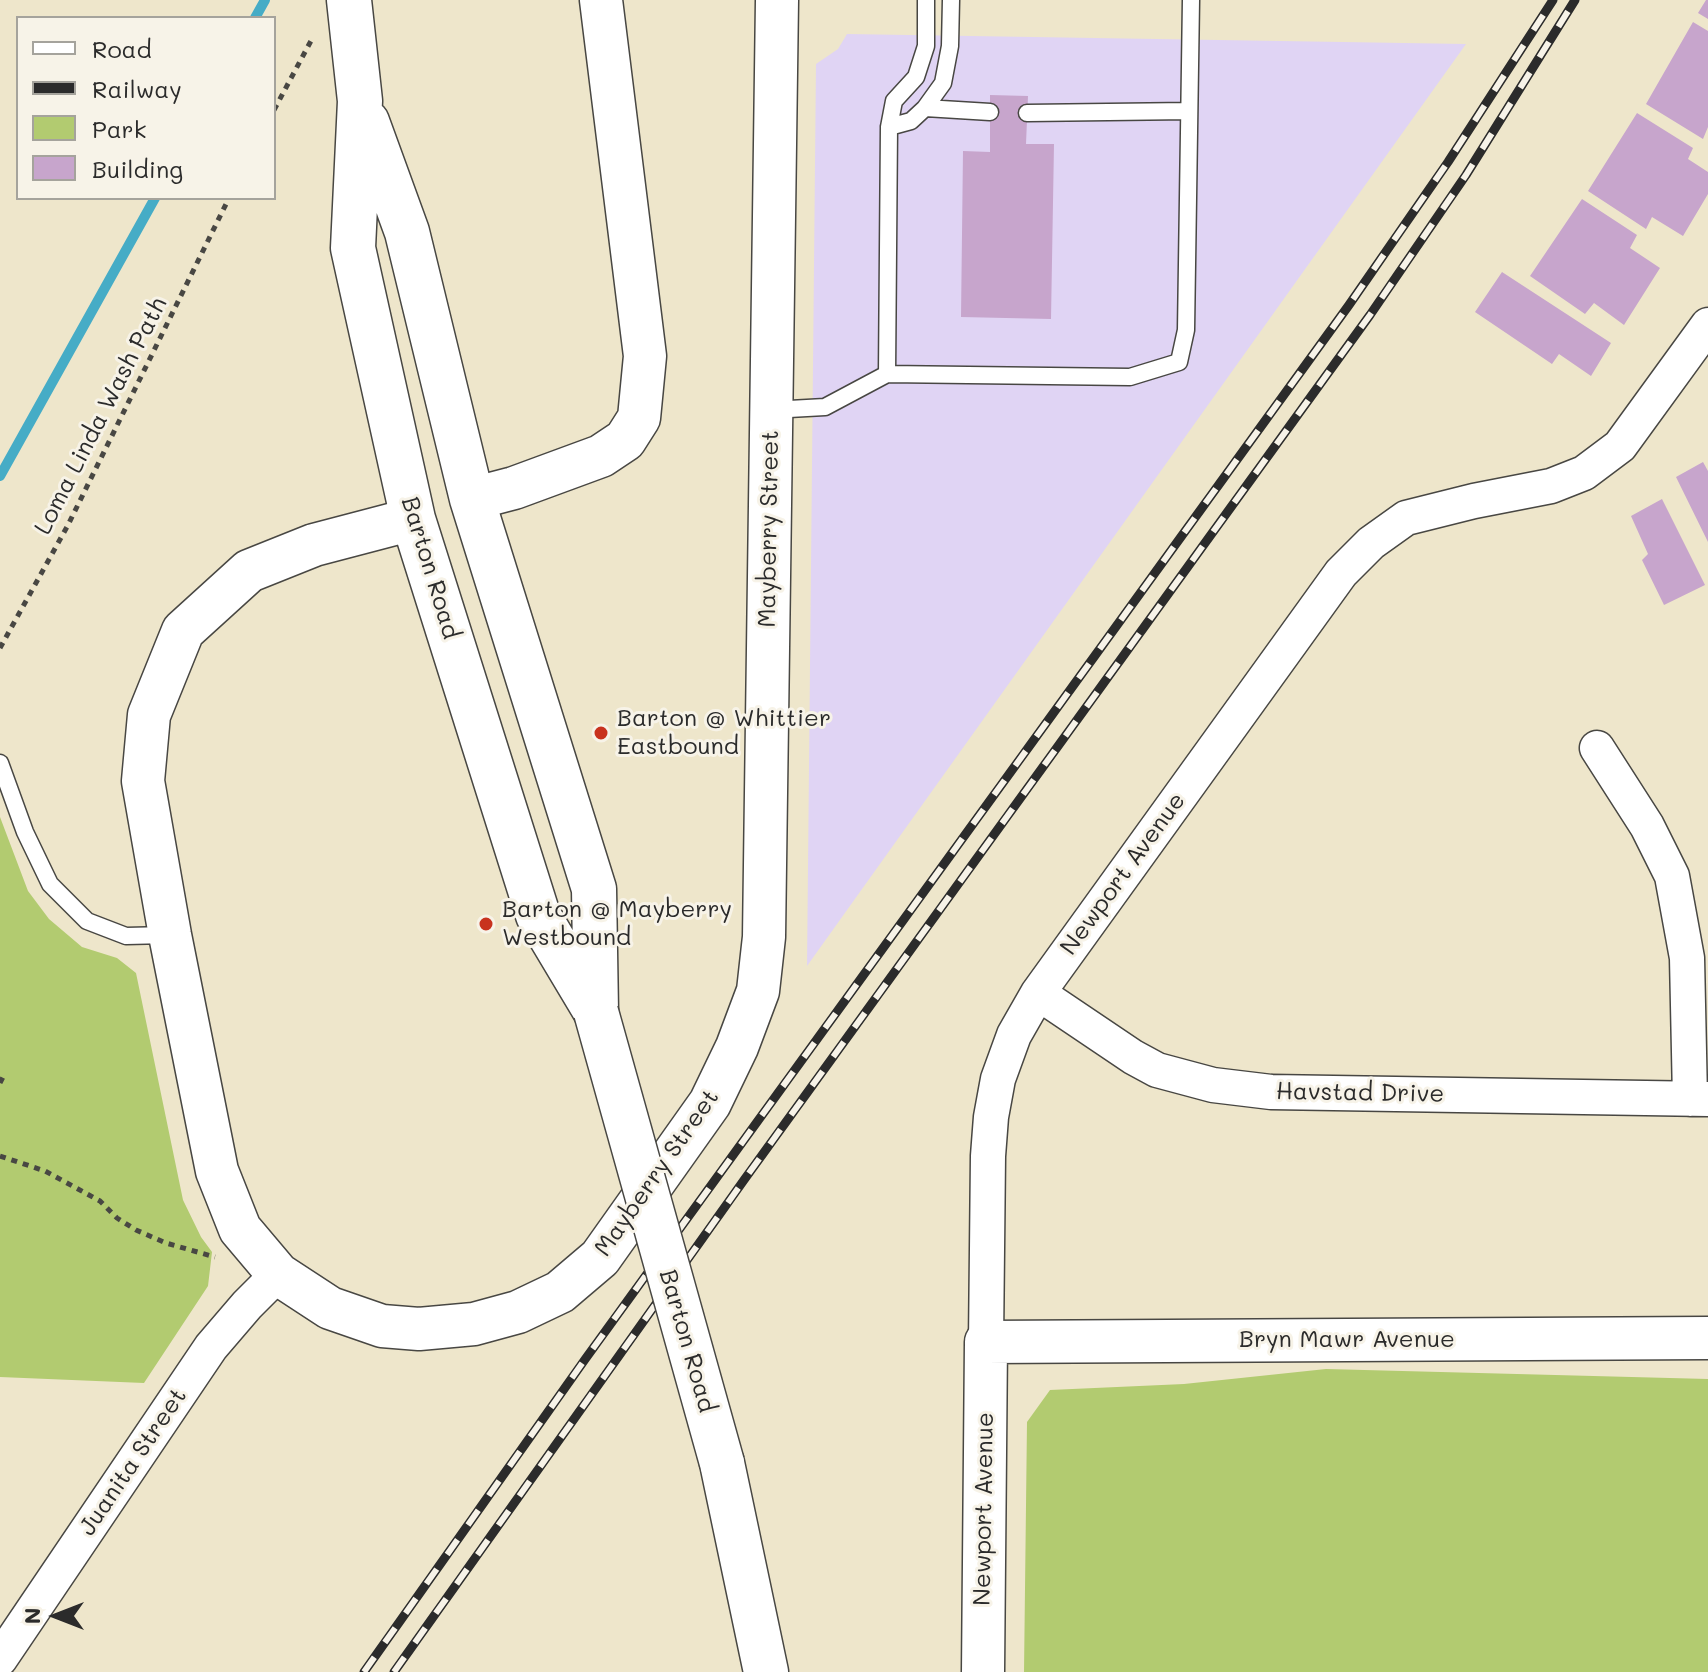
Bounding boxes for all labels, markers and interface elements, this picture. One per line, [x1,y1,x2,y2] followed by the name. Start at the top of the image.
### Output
[16,16,276,200] legend
[92,33,152,64] text: Road
[92,73,182,104] text: Railway
[92,113,146,144] text: Park
[92,153,183,184] text: Building
[29,293,173,539] street label: Loma Linda Wash Path
[753,430,785,628] street label: Mayberry Street
[395,493,465,643] street label: Barton Road
[617,705,831,761] place label: Barton @ Whittier Eastbound
[592,724,610,742] marker: Barton @ Whittier Eastbound
[1054,787,1192,961] street label: Newport Avenue
[502,896,732,952] place label: Barton @ Mayberry Westbound
[477,915,495,933] marker: Barton @ Mayberry Westbound
[1276,1077,1444,1109] street label: Havstad Drive
[589,1084,725,1262] street label: Mayberry Street
[653,1266,721,1416] street label: Barton Road
[1239,1326,1455,1354] street label: Bryn Mawr Avenue
[73,1383,193,1541] street label: Juanita Street
[968,1412,1000,1606] street label: Newport Avenue
[16,1576,96,1656] north arrow
[17,1608,46,1624] text: N

